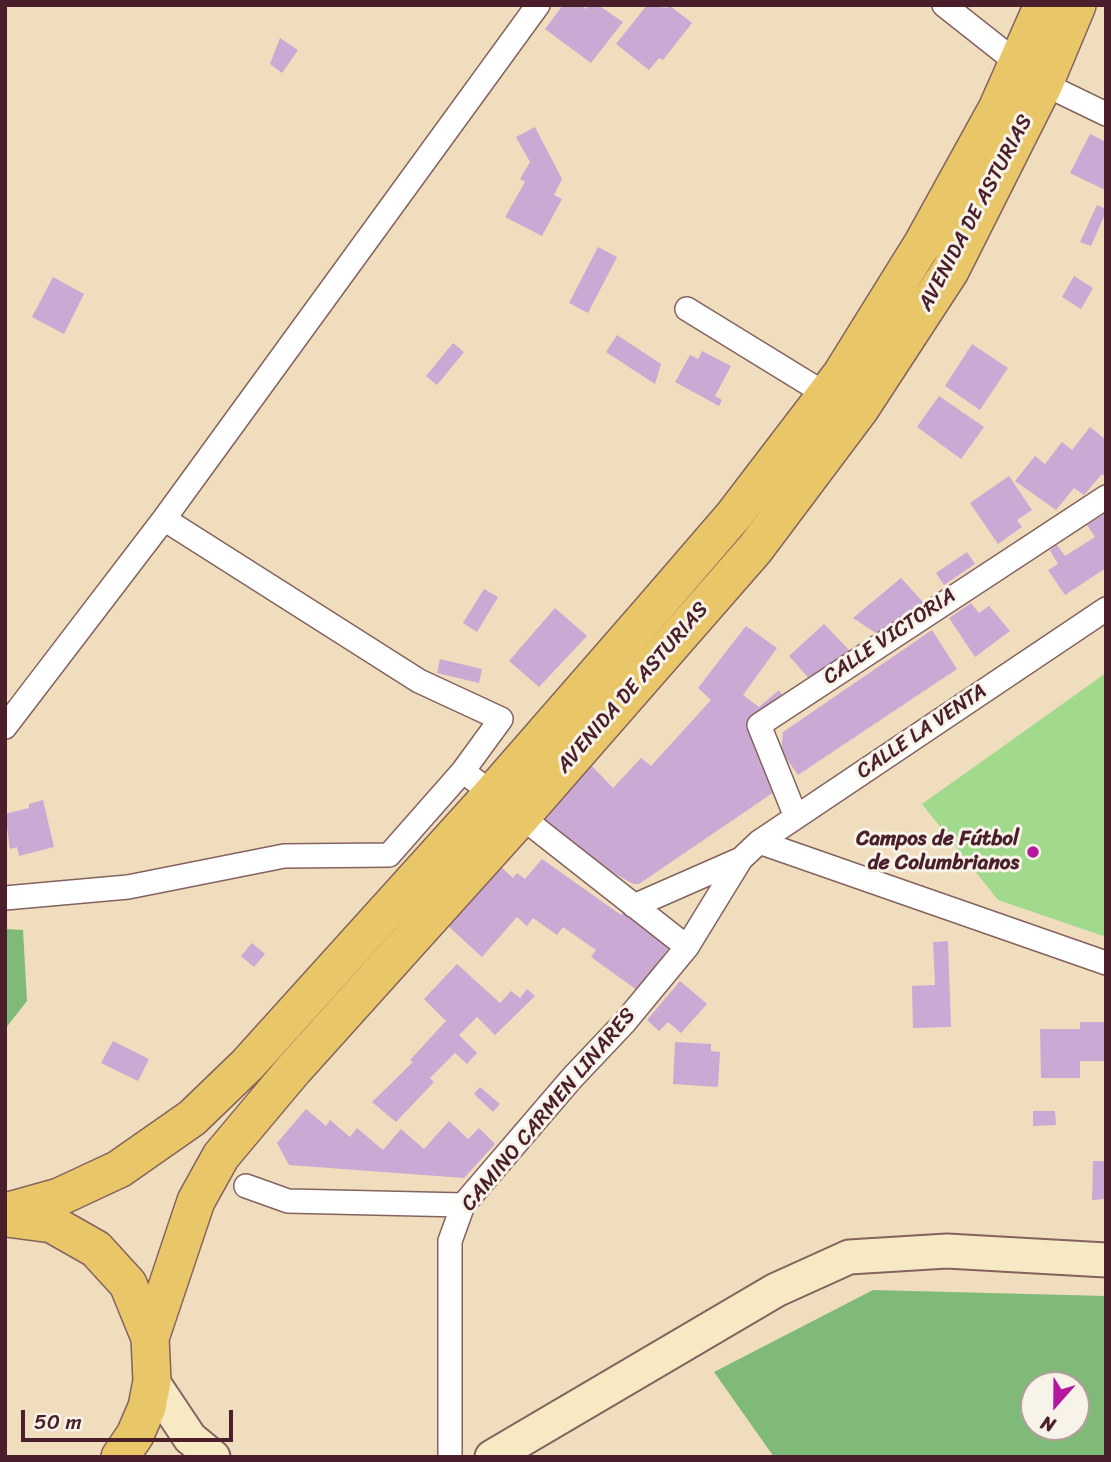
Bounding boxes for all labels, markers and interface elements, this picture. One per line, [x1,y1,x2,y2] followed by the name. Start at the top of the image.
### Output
[914,111,1038,315] street label: AVENIDA DE ASTURIAS
[819,583,961,691] street label: CALLE VICTORIA
[552,597,714,779] street label: AVENIDA DE ASTURIAS
[852,679,992,785] street label: CALLE LA VENTA
[856,827,1019,877] place label: Campos de Fútbol de Columbrianos
[1025,844,1041,860] marker: Campos de Fútbol de Columbrianos
[457,1003,641,1217] street label: CAMINO CARMEN LINARES
[1020,1371,1090,1441] north arrow
[24,1396,236,1440] scale bar
[34,1403,82,1441] text: 50 m
[1036,1406,1060,1442] text: N

